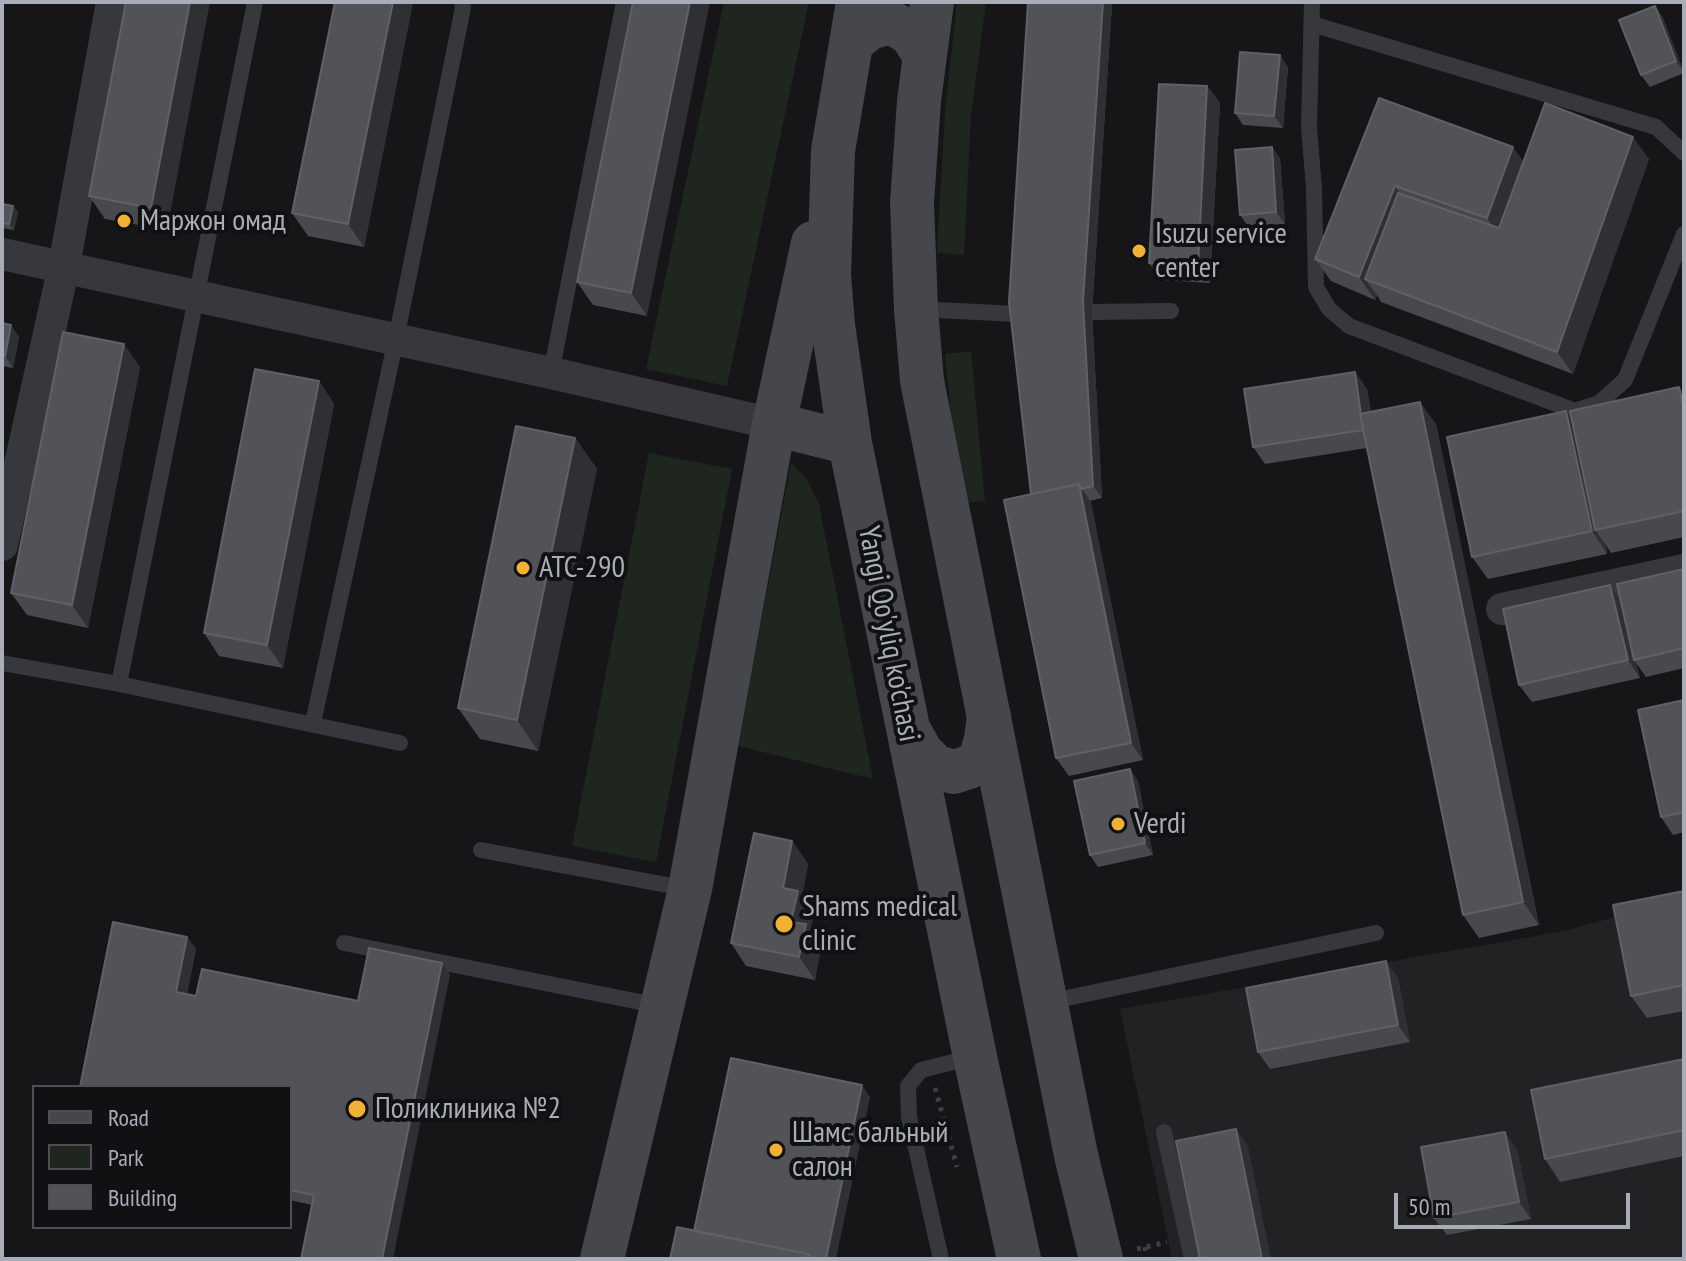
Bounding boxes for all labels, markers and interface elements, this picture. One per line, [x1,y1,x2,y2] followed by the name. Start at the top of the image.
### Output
[140,203,286,239] place label: Маржон омад
[115,212,133,230] marker: Маржон омад
[1155,216,1287,286] place label: Isuzu service center
[1130,242,1148,260] marker: Isuzu service center
[849,523,927,745] street label: Yangi Qo'yliq ko'chasi
[539,550,625,586] place label: ATC-290
[514,559,532,577] marker: ATC-290
[1134,806,1187,842] place label: Verdi
[1109,815,1127,833] marker: Verdi
[802,889,957,960] place label: Shams medical clinic
[773,913,795,935] marker: Shams medical clinic
[32,1085,292,1229] legend
[375,1091,561,1127] place label: Поликлиника №2
[346,1098,368,1120] marker: Поликлиника №2
[108,1102,149,1133] text: Road
[792,1115,948,1186] place label: Шамс бальный салон
[767,1141,785,1159] marker: Шамс бальный салон
[108,1142,144,1173] text: Park
[1398,1177,1634,1227] scale bar
[108,1182,177,1213] text: Building
[1408,1191,1450,1222] text: 50 m

